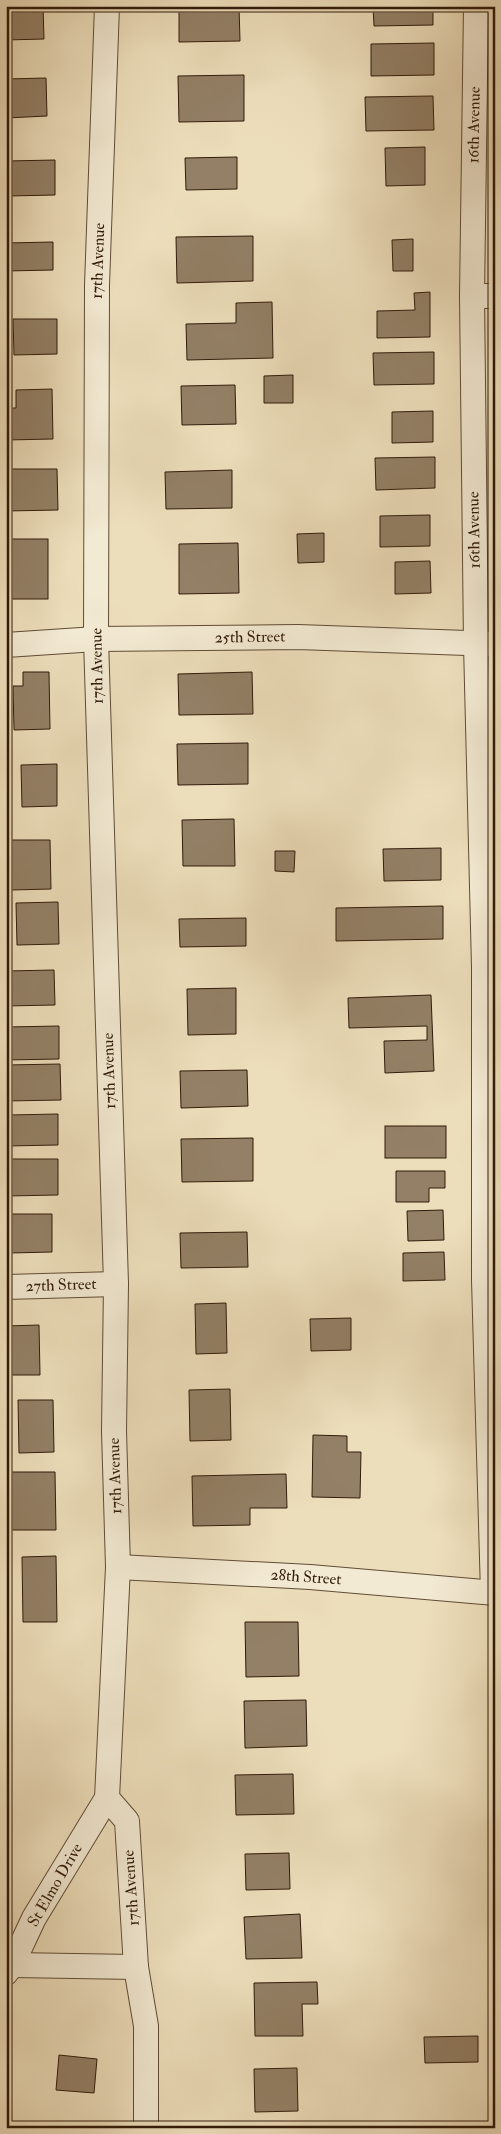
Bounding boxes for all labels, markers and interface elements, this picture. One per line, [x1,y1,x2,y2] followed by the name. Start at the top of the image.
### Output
[463,86,485,164] street label: 16th Avenue
[87,222,109,299] street label: 17th Avenue
[463,491,485,569] street label: 16th Avenue
[215,626,285,648] street label: 25th Street
[86,627,108,704] street label: 17th Avenue
[98,1032,120,1109] street label: 17th Avenue
[25,1274,97,1296] street label: 27th Street
[104,1437,126,1514] street label: 17th Avenue
[270,1565,342,1589] street label: 28th Street
[23,1839,87,1930] street label: St Elmo Drive
[118,1849,144,1927] street label: 17th Avenue

